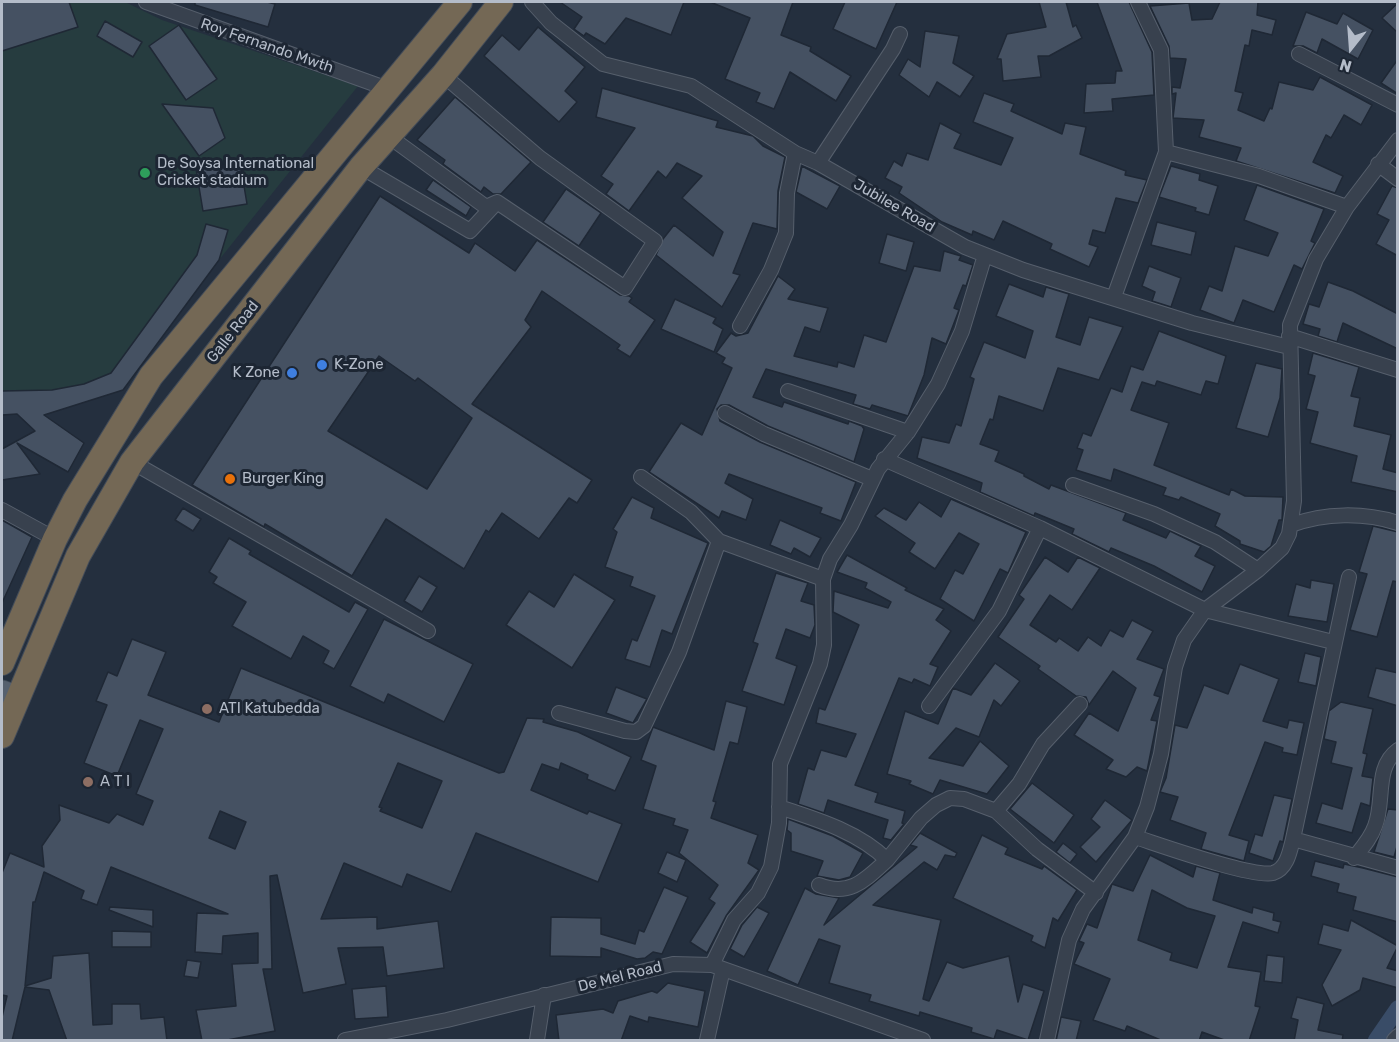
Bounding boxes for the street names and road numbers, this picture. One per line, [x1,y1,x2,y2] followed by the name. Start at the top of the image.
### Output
[198,15,336,77] street label: Roy Fernando Mwth
[850,176,938,236] street label: Jubilee Road
[203,298,263,366] street label: Galle Road
[576,958,664,996] street label: De Mel Road

